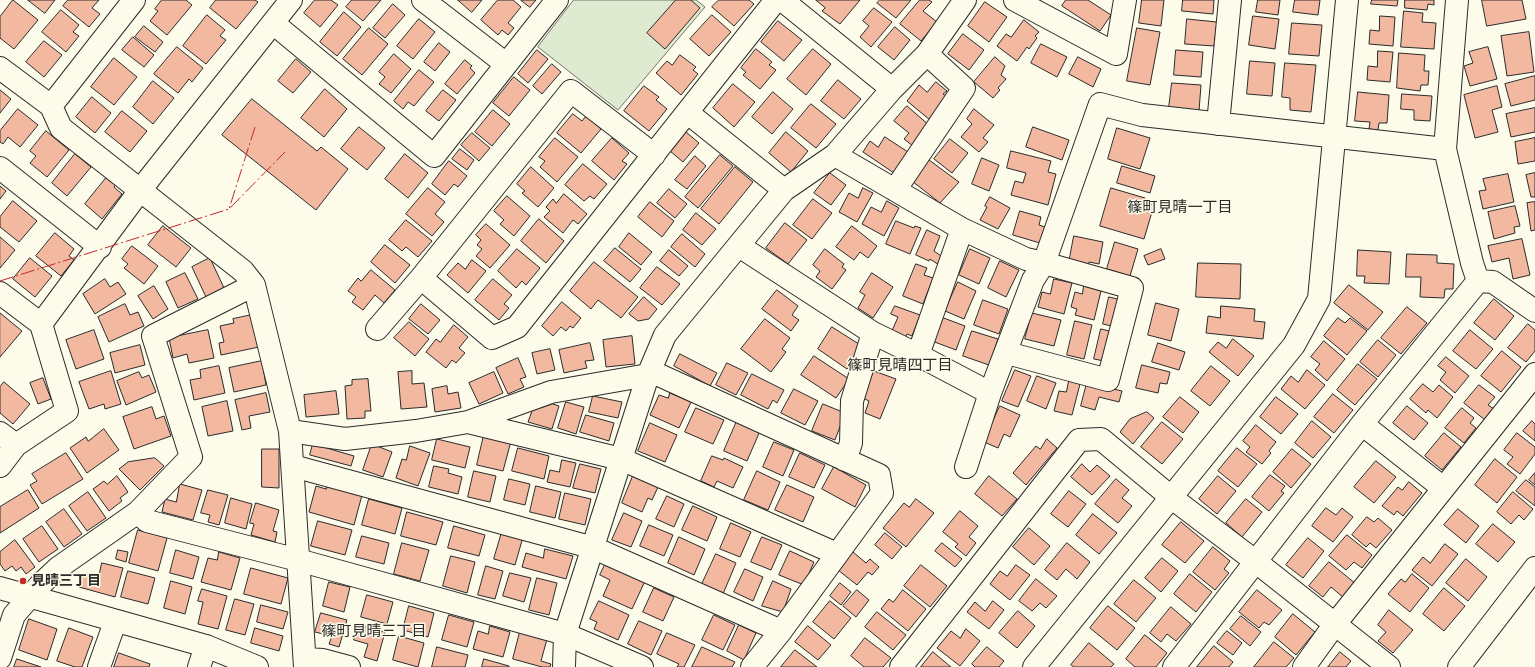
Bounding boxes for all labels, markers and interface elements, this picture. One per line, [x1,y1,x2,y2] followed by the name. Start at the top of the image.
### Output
[1128,199,1232,217] district label: 篠町見晴一丁目
[848,357,952,375] district label: 篠町見晴四丁目
[31,573,101,589] place label: 見晴三丁目
[18,576,28,586] marker: 見晴三丁目
[322,623,426,641] district label: 篠町見晴三丁目

